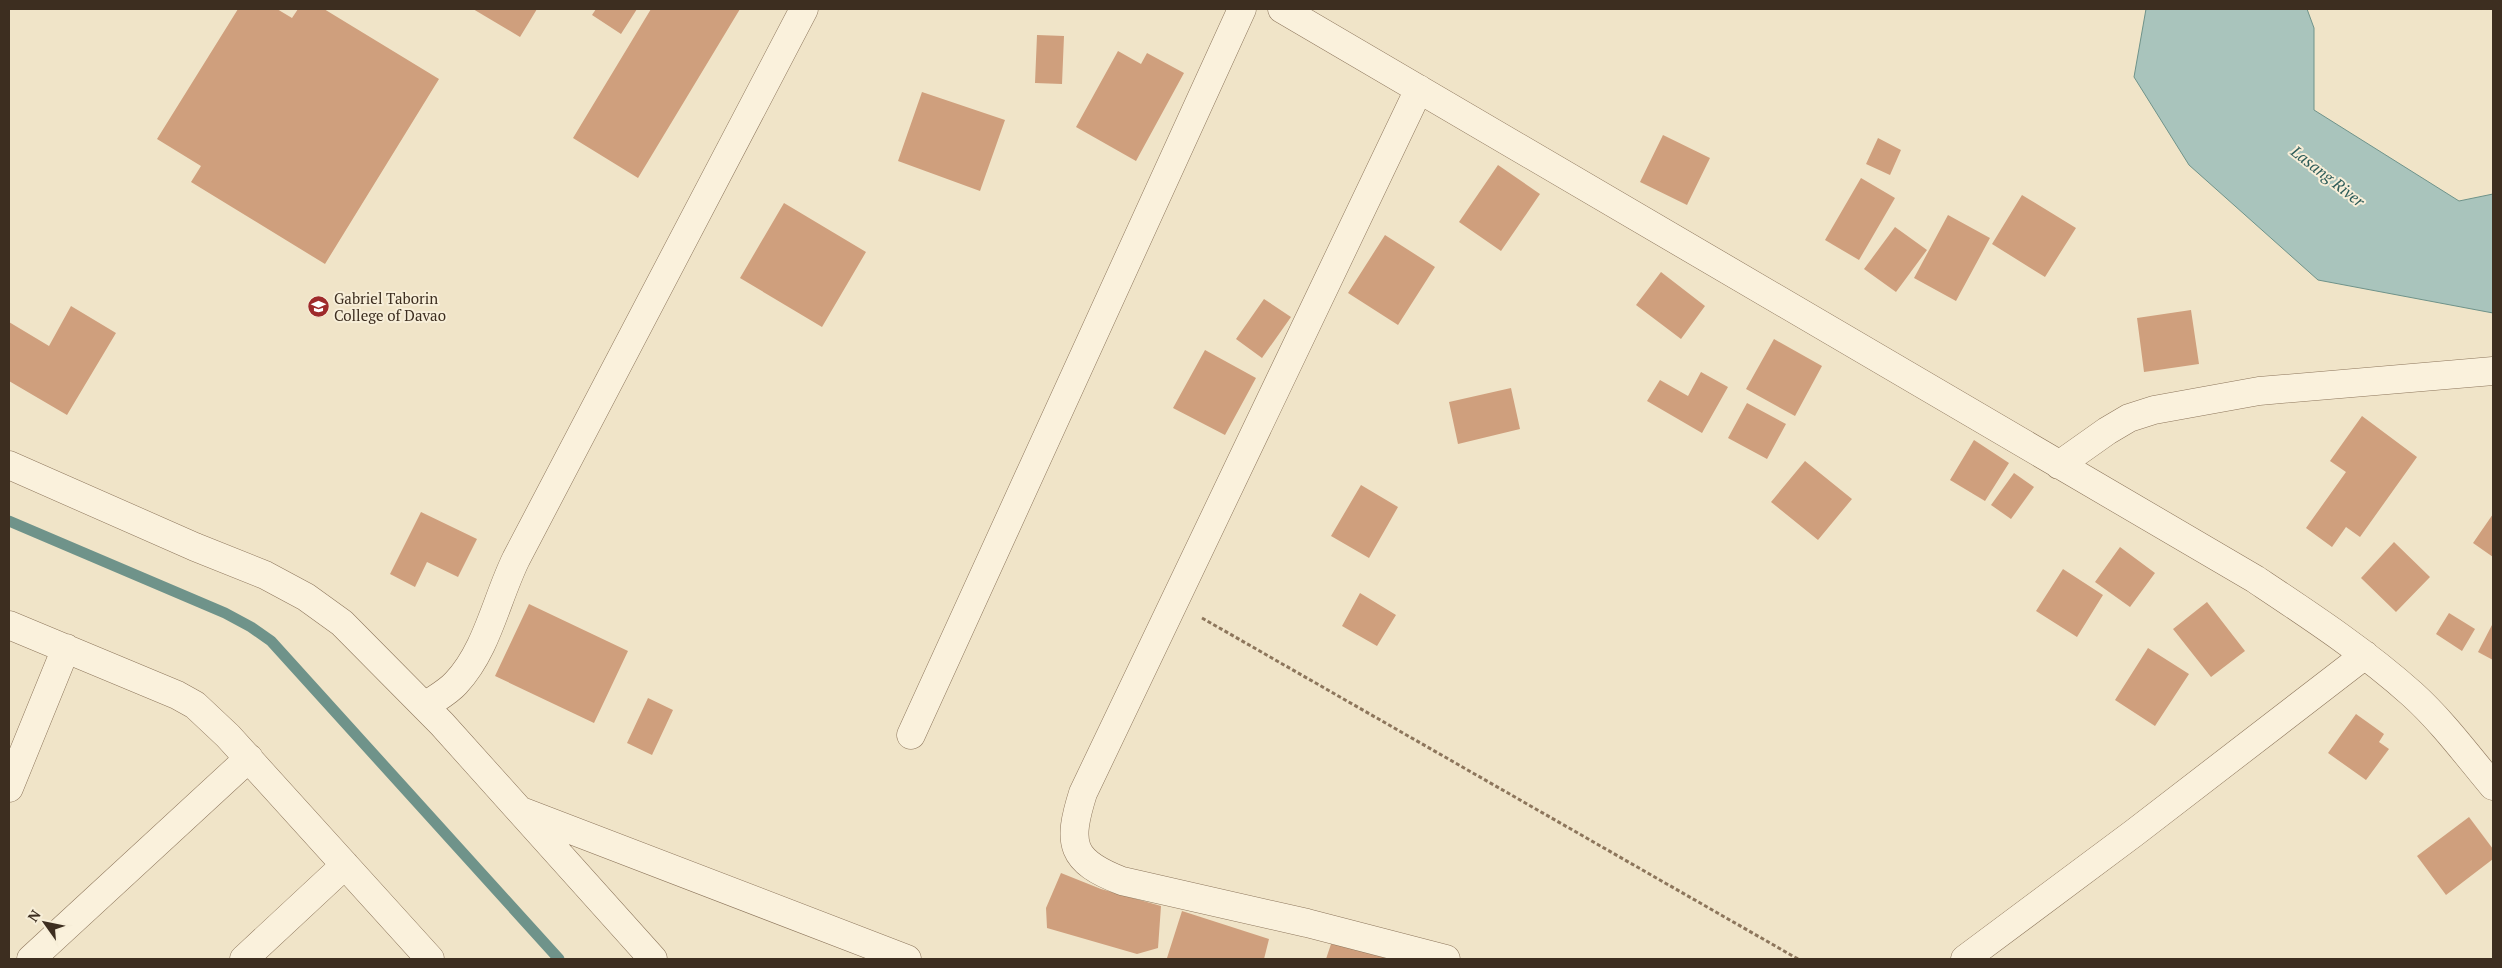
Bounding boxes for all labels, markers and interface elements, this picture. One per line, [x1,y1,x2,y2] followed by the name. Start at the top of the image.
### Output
[2286,140,2370,212] water label: Lasang River
[334,288,446,325] place label: Gabriel Taborin College of Davao
[306,295,330,319] school or university icon: Gabriel Taborin College of Davao
[20,898,70,948] north arrow
[23,906,45,925] text: N

